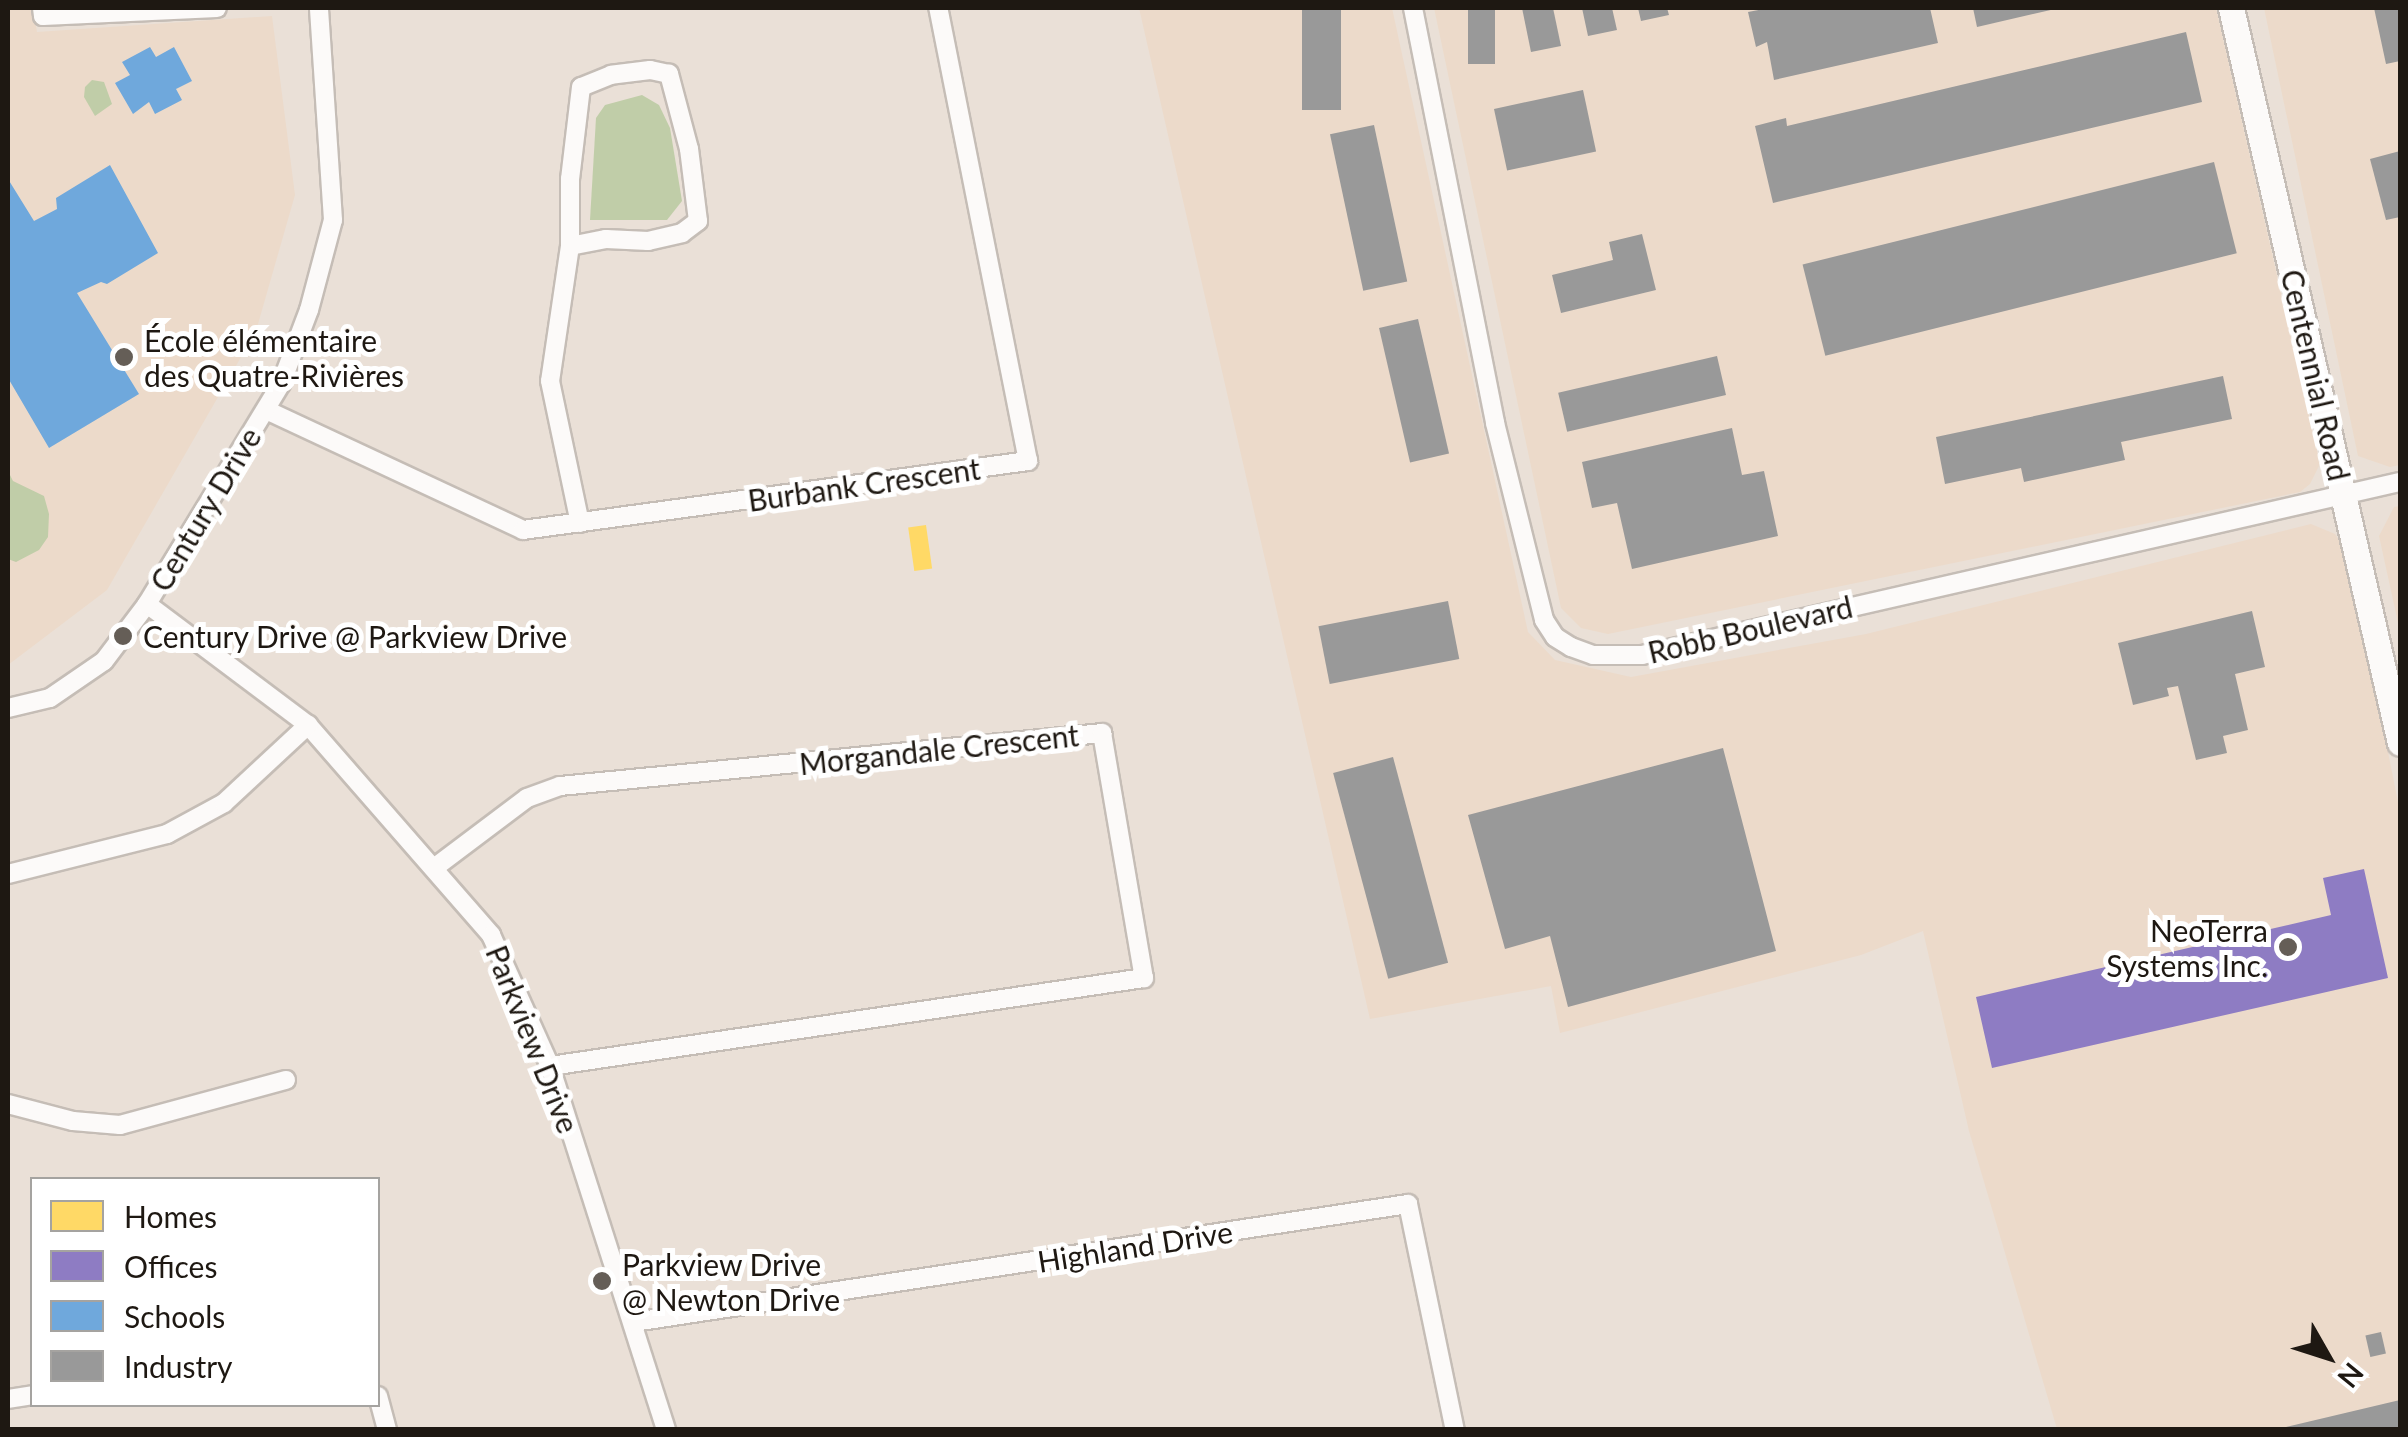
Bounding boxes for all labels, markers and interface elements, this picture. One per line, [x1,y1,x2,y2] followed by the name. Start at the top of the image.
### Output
[2274,266,2358,484] street label: Centennial Road
[144,322,404,392] place label: École élémentaire des Quatre-Rivières
[113,346,135,368] marker: École élémentaire des Quatre-Rivières
[142,420,268,598] street label: Century Drive
[745,450,983,518] street label: Burbank Crescent
[1644,588,1856,670] street label: Robb Boulevard
[143,618,568,654] place label: Century Drive @ Parkview Drive
[112,625,134,647] marker: Century Drive @ Parkview Drive
[797,716,1081,782] street label: Morgandale Crescent
[2106,912,2268,982] place label: NeoTerra Systems Inc.
[2277,936,2299,958] marker: NeoTerra Systems Inc.
[479,940,587,1138] street label: Parkview Drive
[30,1177,380,1407] legend
[124,1198,217,1234] text: Homes
[1035,1213,1235,1279] street label: Highland Drive
[622,1246,840,1316] place label: Parkview Drive @ Newton Drive
[124,1248,217,1284] text: Offices
[591,1270,613,1292] marker: Parkview Drive @ Newton Drive
[124,1298,225,1334] text: Schools
[2278,1307,2378,1407] north arrow
[124,1348,233,1384] text: Industry
[2331,1357,2371,1395] text: N

